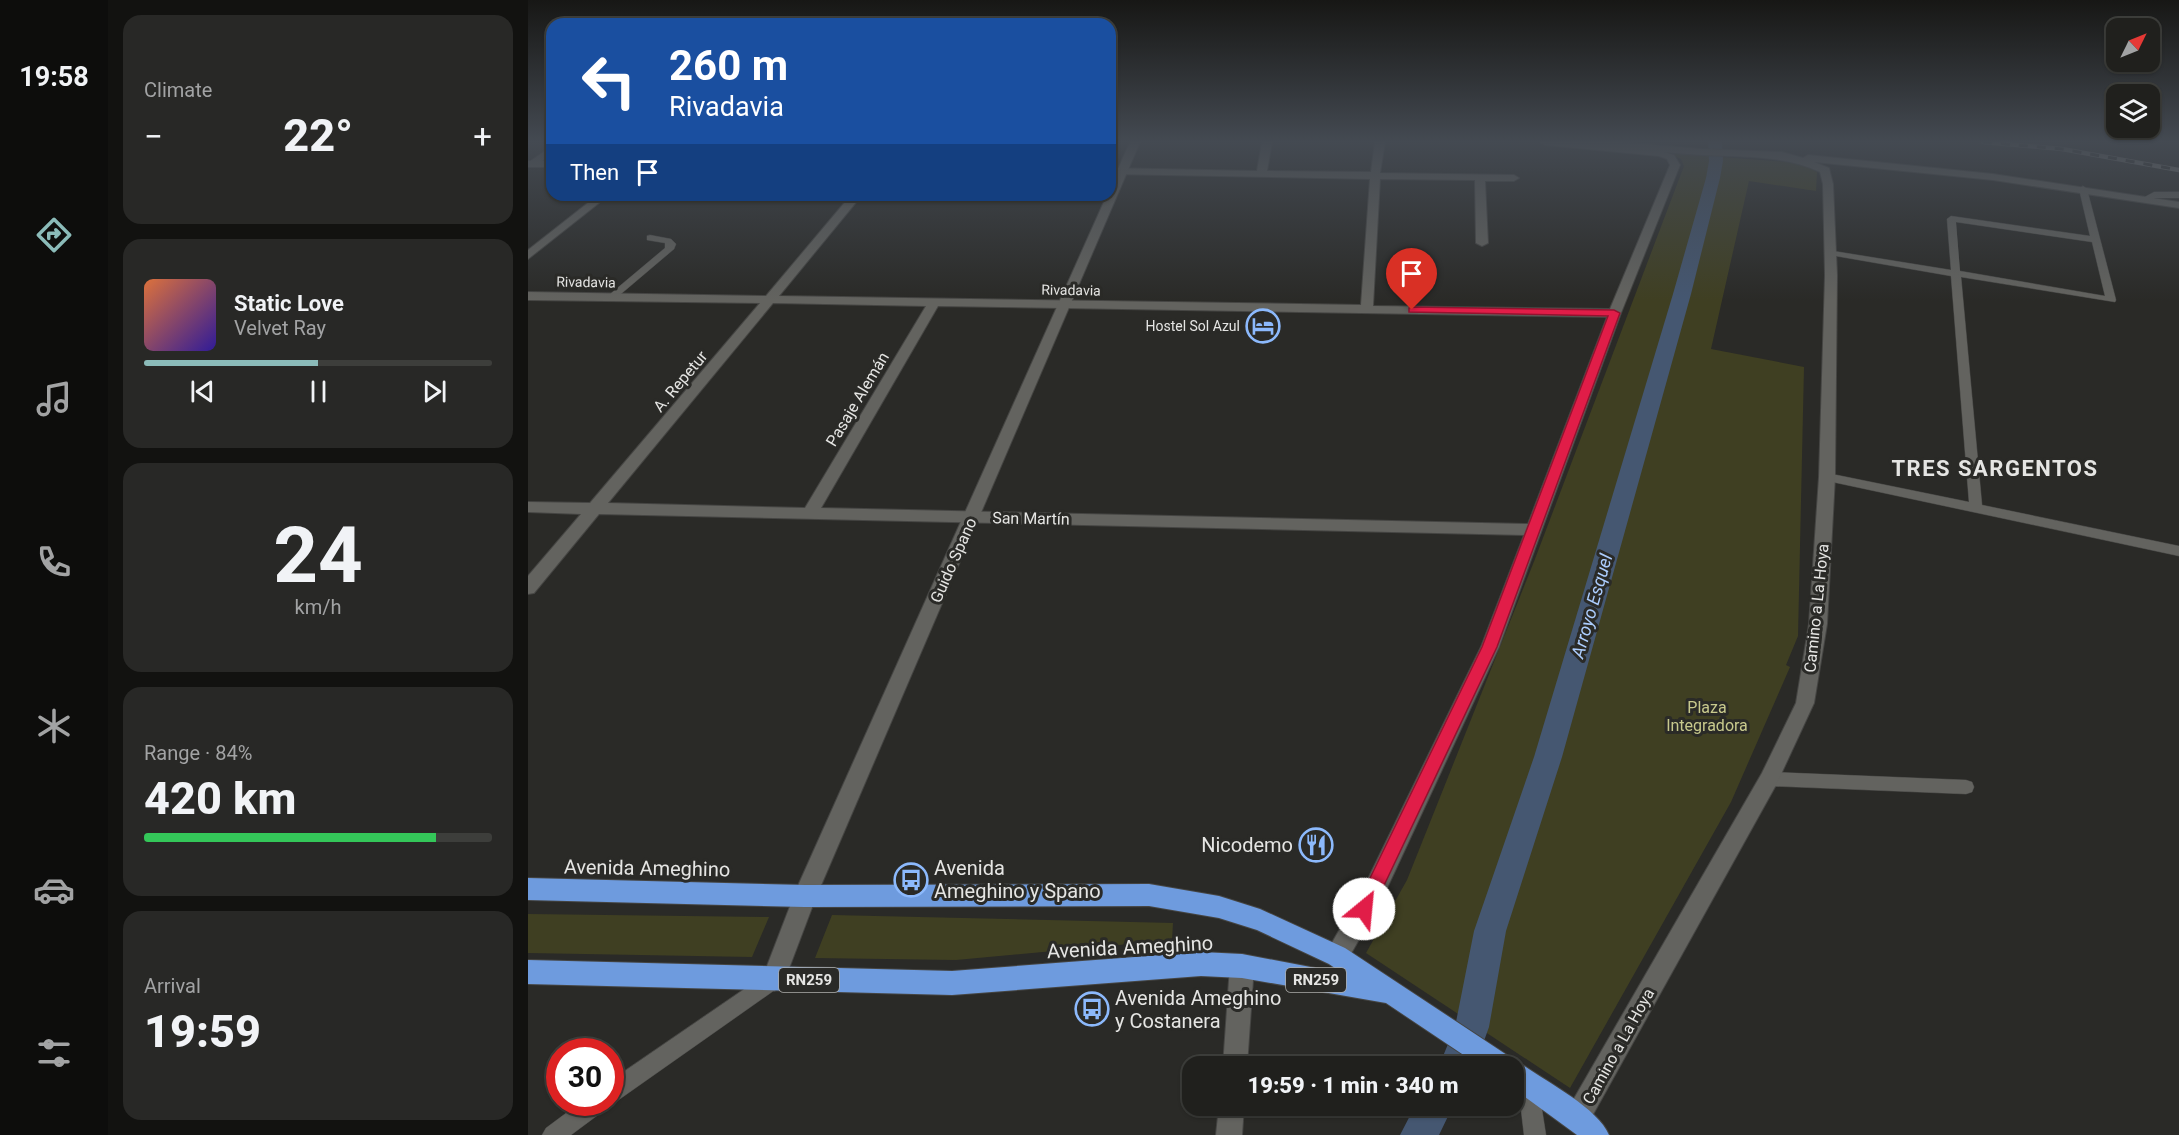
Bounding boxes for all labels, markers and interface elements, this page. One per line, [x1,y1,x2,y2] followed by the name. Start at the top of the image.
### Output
[2106,18,2160,72] north arrow
[2106,18,2160,138] map controls
[669,41,788,90] text: 260 m
[570,42,648,120] icon: left
[19,61,89,93] text: 19:58
[144,78,212,102] text: Climate
[2106,84,2160,138] button: layers
[669,91,784,123] text: Rivadavia
[283,109,353,162] text: 22°
[144,117,163,156] text: −
[473,117,492,156] text: +
[631,156,664,189] icon: arrive
[570,160,619,185] text: Then
[33,214,75,256] icon: directions
[1386,248,1437,310] pin
[1395,257,1428,290] icon: arrive
[556,273,616,291] street label: Rivadavia
[1041,281,1101,299] street label: Rivadavia
[234,291,344,316] text: Static Love
[1245,308,1281,344] hotel icon: Hostel Sol Azul
[234,316,326,340] text: Velvet Ray
[1145,318,1240,334] place label: Hostel Sol Azul
[649,346,712,416] street label: A. Repetur
[822,349,893,450] street label: Pasaje Alemán
[186,375,219,408] icon: previous
[302,375,335,408] icon: pause
[418,375,451,408] icon: next
[33,378,75,420] icon: music
[1891,456,2099,481] district label: TRES SARGENTOS
[992,508,1070,529] street label: San Martín
[273,510,363,601] text: 24
[926,515,981,606] street label: Guido Spano
[33,541,75,583] icon: phone
[1800,543,1833,673] street label: Camino a La Hoya
[1566,551,1617,661] water label: Arroyo Esquel
[295,595,341,619] text: km/h
[1666,698,1748,735] park label: Plaza Integradora
[33,705,75,747] icon: climate
[144,741,252,765] text: Range · 84%
[144,772,296,825] text: 420 km
[1298,827,1334,863] restaurant icon: Nicodemo
[1201,833,1293,857] place label: Nicodemo
[564,855,730,881] street label: Avenida Ameghino
[934,856,1101,903] place label: Avenida Ameghino y Spano
[893,862,929,898] bus stop icon: Avenida Ameghino y Spano
[33,869,75,911] icon: car
[1332,877,1396,941] position arrow
[1046,931,1214,963] street label: Avenida Ameghino
[779,968,839,992] road number: RN259
[1286,968,1346,992] road number: RN259
[144,974,201,998] text: Arrival
[1579,985,1658,1107] street label: Camino a La Hoya
[1115,986,1282,1033] place label: Avenida Ameghino y Costanera
[1074,991,1110,1027] bus stop icon: Avenida Ameghino y Costanera
[144,1005,261,1058] text: 19:59
[33,1032,75,1074] icon: filters
[546,1038,624,1116] speed limit sign: 30
[1248,1073,1458,1098] text: 19:59 · 1 min · 340 m

